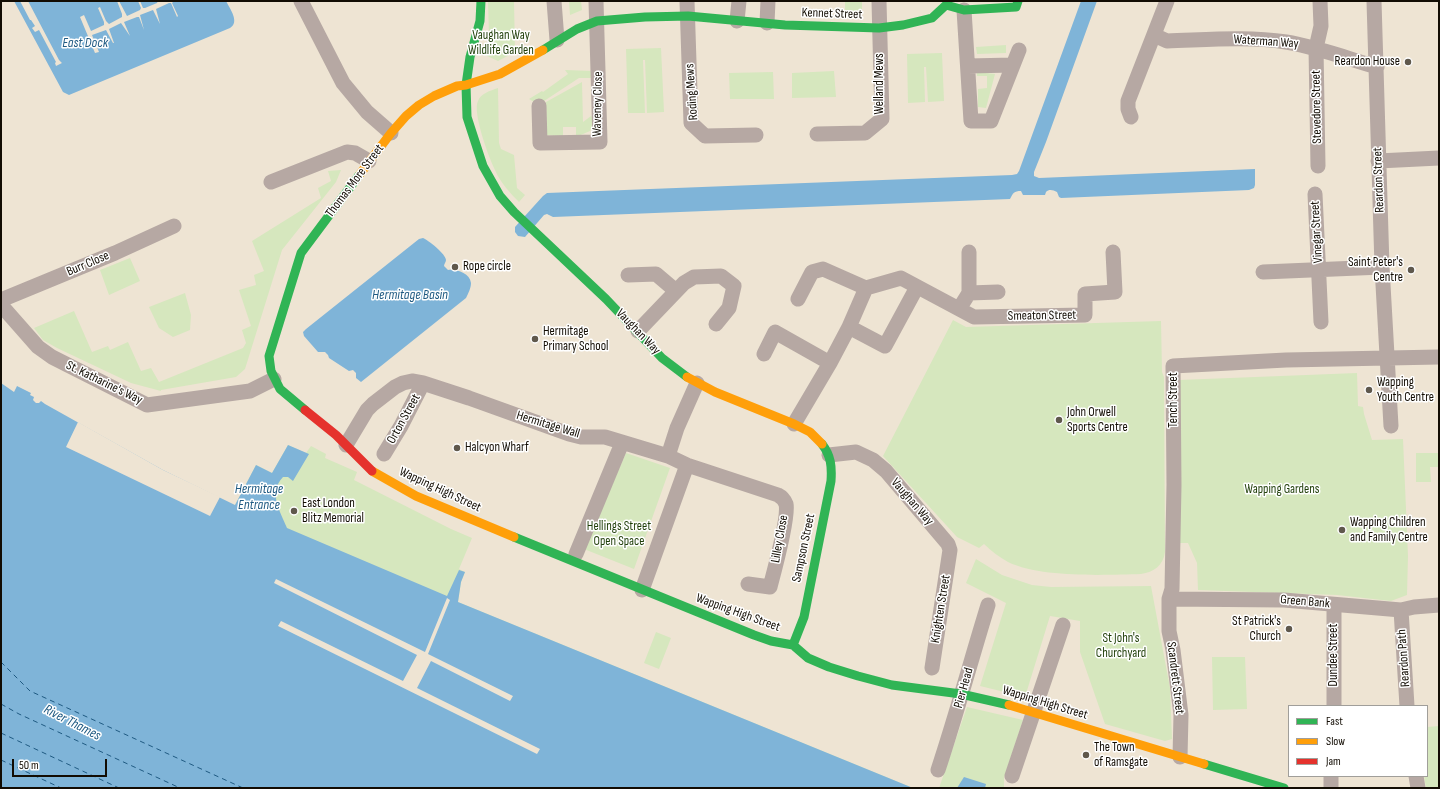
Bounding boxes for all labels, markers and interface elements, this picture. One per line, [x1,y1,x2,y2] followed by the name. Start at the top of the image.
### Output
[801,5,863,23] street label: Kennet Street
[468,28,534,59] park label: Vaughan Way Wildlife Garden
[1233,32,1299,52] street label: Waterman Way
[62,35,108,51] water label: East Dock
[872,53,888,115] street label: Welland Mews
[1335,54,1400,70] place label: Reardon House
[1403,57,1413,67] marker: Reardon House
[682,63,702,121] street label: Roding Mews
[1309,70,1325,144] street label: Stevedore Street
[590,71,606,137] street label: Waveney Close
[322,141,388,221] street label: Thomas More Street
[1370,147,1388,213] street label: Reardon Street
[1308,200,1326,264] street label: Vinegar Street
[64,248,112,280] street label: Burr Close
[1348,255,1403,286] place label: Saint Peter's Centre
[463,259,511,275] place label: Rope circle
[450,262,460,272] marker: Rope circle
[1406,265,1416,275] marker: Saint Peter's Centre
[372,287,448,303] water label: Hermitage Basin
[612,306,664,358] street label: Vaughan Way
[1008,308,1076,324] street label: Smeaton Street
[543,324,608,355] place label: Hermitage Primary School
[530,334,540,344] marker: Hermitage Primary School
[63,358,145,408] street label: St. Katharine's Way
[1166,372,1182,428] street label: Tench Street
[1377,375,1434,406] place label: Wapping Youth Centre
[1364,385,1374,395] marker: Wapping Youth Centre
[384,391,424,447] street label: Orton Street
[1067,405,1128,436] place label: John Orwell Sports Centre
[514,408,582,442] street label: Hermitage Wall
[1054,415,1064,425] marker: John Orwell Sports Centre
[465,440,529,456] place label: Halcyon Wharf
[452,443,462,453] marker: Halcyon Wharf
[397,464,483,516] street label: Wapping High Street
[887,475,937,529] street label: Vaughan Way
[235,481,283,514] water label: Hermitage Entrance
[1245,482,1319,498] park label: Wapping Gardens
[302,496,364,527] place label: East London Blitz Memorial
[289,506,299,516] marker: East London Blitz Memorial
[789,512,819,584] street label: Sampson Street
[768,514,792,564] street label: Lilley Close
[1350,515,1428,546] place label: Wapping Children and Family Centre
[587,519,651,550] park label: Hellings Street Open Space
[1337,525,1347,535] marker: Wapping Children and Family Centre
[928,574,954,644] street label: Knighten Street
[694,591,782,635] street label: Wapping High Street
[1280,592,1330,612] street label: Green Bank
[1232,614,1281,645] place label: St Patrick's Church
[1284,624,1294,634] marker: St Patrick's Church
[1326,624,1342,686] street label: Dundee Street
[1394,629,1414,687] street label: Reardon Path
[1096,631,1146,662] park label: St John's Churchyard
[1163,641,1187,715] street label: Scandrett Street
[951,666,977,710] street label: Pier Head
[1000,683,1090,723] street label: Wapping High Street
[41,701,103,745] water label: River Thames
[1288,705,1428,777] legend
[1326,714,1343,729] text: Fast
[1326,734,1345,749] text: Slow
[1094,740,1148,771] place label: The Town of Ramsgate
[1081,750,1091,760] marker: The Town of Ramsgate
[14,751,109,777] scale bar
[1326,754,1341,769] text: Jam
[19,758,39,773] text: 50 m

